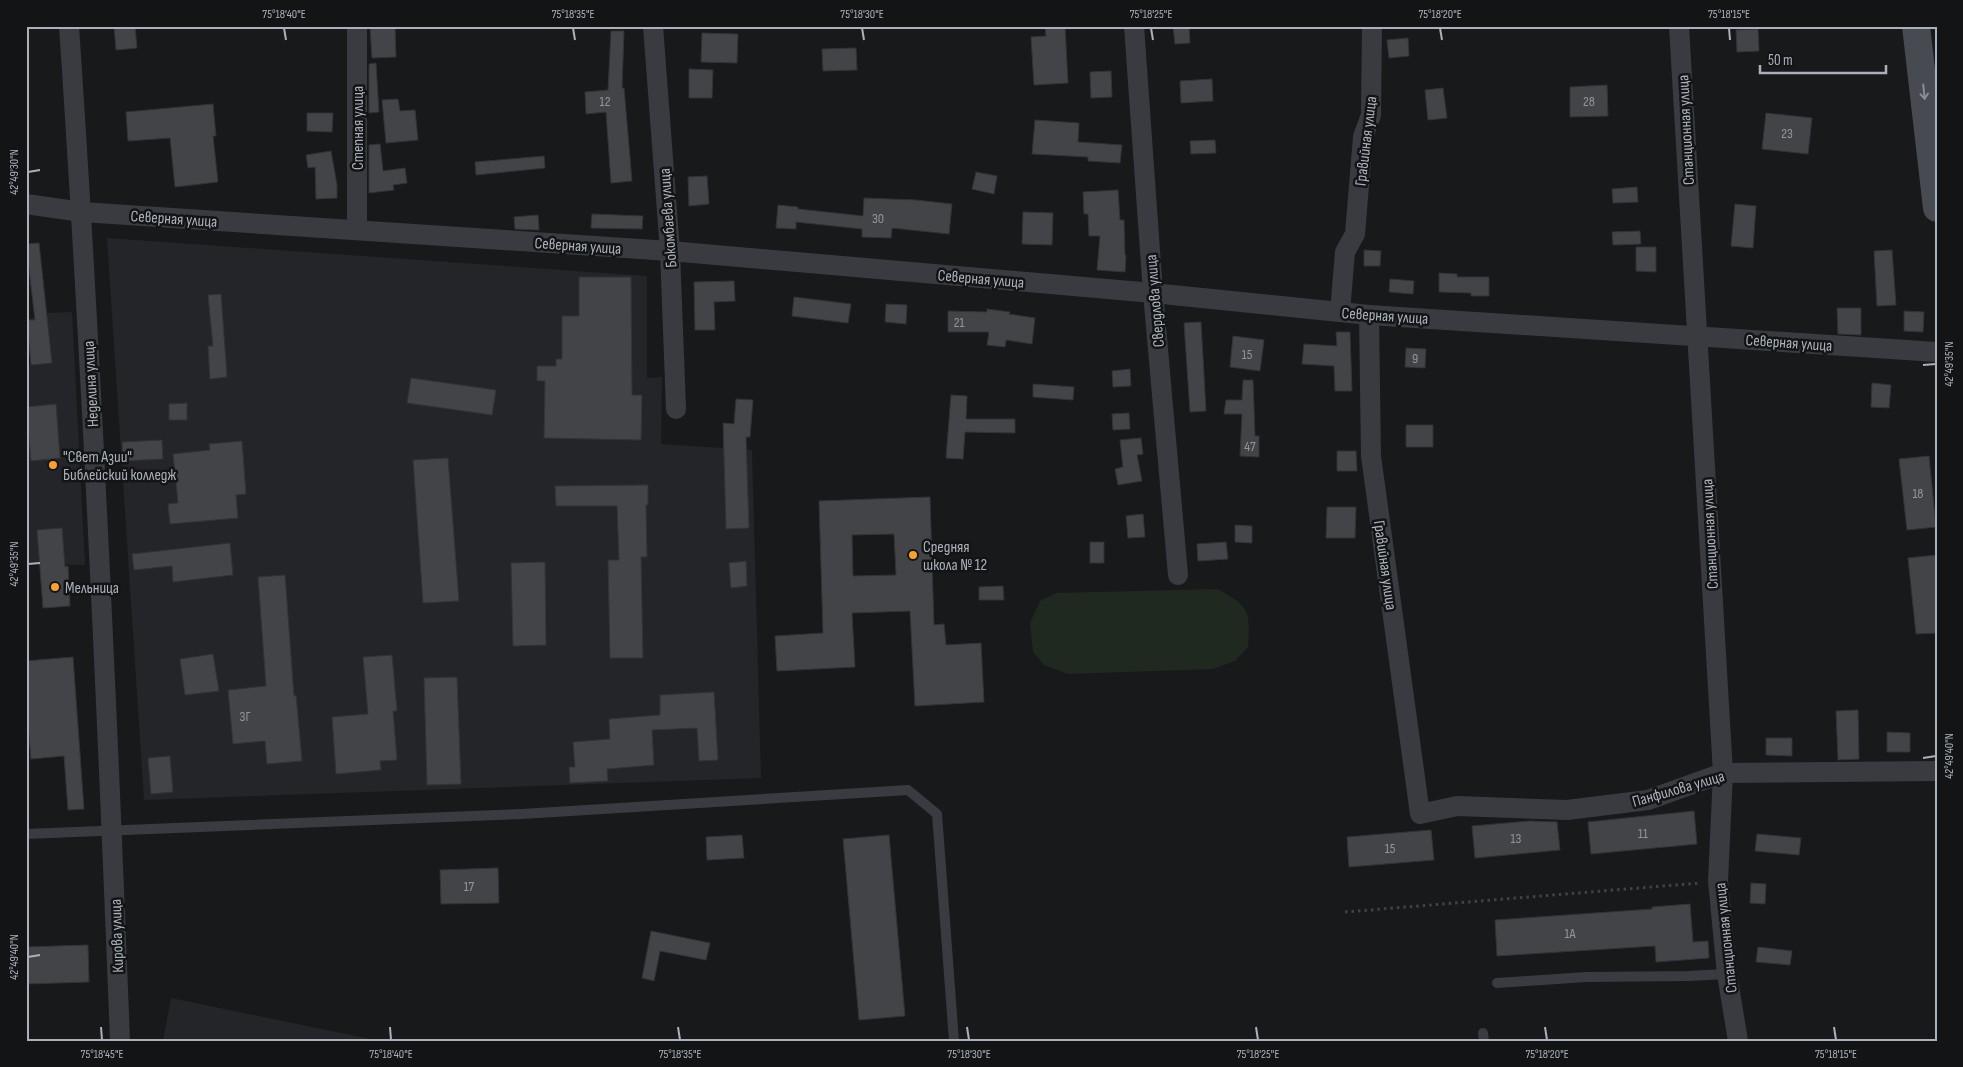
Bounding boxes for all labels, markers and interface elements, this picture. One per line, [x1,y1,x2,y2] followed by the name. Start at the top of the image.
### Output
[262,7,306,22] text: 75°18'40"E
[552,7,594,22] text: 75°18'35"E
[840,7,884,22] text: 75°18'30"E
[1130,7,1172,22] text: 75°18'25"E
[1418,7,1462,22] text: 75°18'20"E
[1708,7,1750,22] text: 75°18'15"E
[1760,42,1887,74] scale bar
[1768,51,1793,70] text: 50 m
[1674,74,1699,186] street label: Станционная улица
[1919,84,1929,100] one-way arrow
[349,86,368,170] street label: Степная улица
[600,93,611,110] house number: 12
[1583,93,1595,110] house number: 28
[1352,95,1381,187] street label: Гравийная улица
[1781,125,1793,142] house number: 23
[7,149,22,195] text: 42°49'30"N
[656,167,681,268] street label: Бокомбаева улица
[130,207,218,232] street label: Северная улица
[872,210,884,227] house number: 30
[534,234,622,259] street label: Северная улица
[1142,254,1169,348] street label: Свердлова улица
[937,266,1025,293] street label: Северная улица
[1341,304,1429,329] street label: Северная улица
[954,314,964,331] house number: 21
[1745,331,1833,356] street label: Северная улица
[80,340,103,428] street label: Неделина улица
[1942,341,1957,387] text: 42°49'35"N
[1242,346,1253,363] house number: 15
[1412,350,1418,367] house number: 9
[1244,438,1256,455] house number: 47
[63,448,176,485] place label: "Свет Азии" Библейский колледж
[47,459,59,471] marker: "Свет Азии" Библейский колледж
[1698,478,1723,590] street label: Станционная улица
[1912,485,1924,502] house number: 18
[1369,519,1400,611] street label: Гравийная улица
[923,538,987,575] place label: Средняя школа № 12
[7,541,22,587] text: 42°49'35"N
[907,549,919,561] marker: Средняя школа № 12
[65,579,119,598] place label: Мельница
[49,581,61,593] marker: Мельница
[240,708,250,725] house number: 3Г
[1942,733,1957,779] text: 42°49'40"N
[1630,767,1727,812] street label: Панфилова улица
[1638,825,1648,842] house number: 11
[1511,830,1522,847] house number: 13
[1385,840,1396,857] house number: 15
[464,878,475,895] house number: 17
[1711,882,1742,994] street label: Станционная улица
[107,899,128,973] street label: Кирова улица
[1564,925,1577,942] house number: 1А
[7,934,22,980] text: 42°49'40"N
[81,1047,123,1062] text: 75°18'45"E
[369,1047,413,1062] text: 75°18'40"E
[659,1047,701,1062] text: 75°18'35"E
[947,1047,991,1062] text: 75°18'30"E
[1237,1047,1279,1062] text: 75°18'25"E
[1525,1047,1569,1062] text: 75°18'20"E
[1815,1047,1857,1062] text: 75°18'15"E

